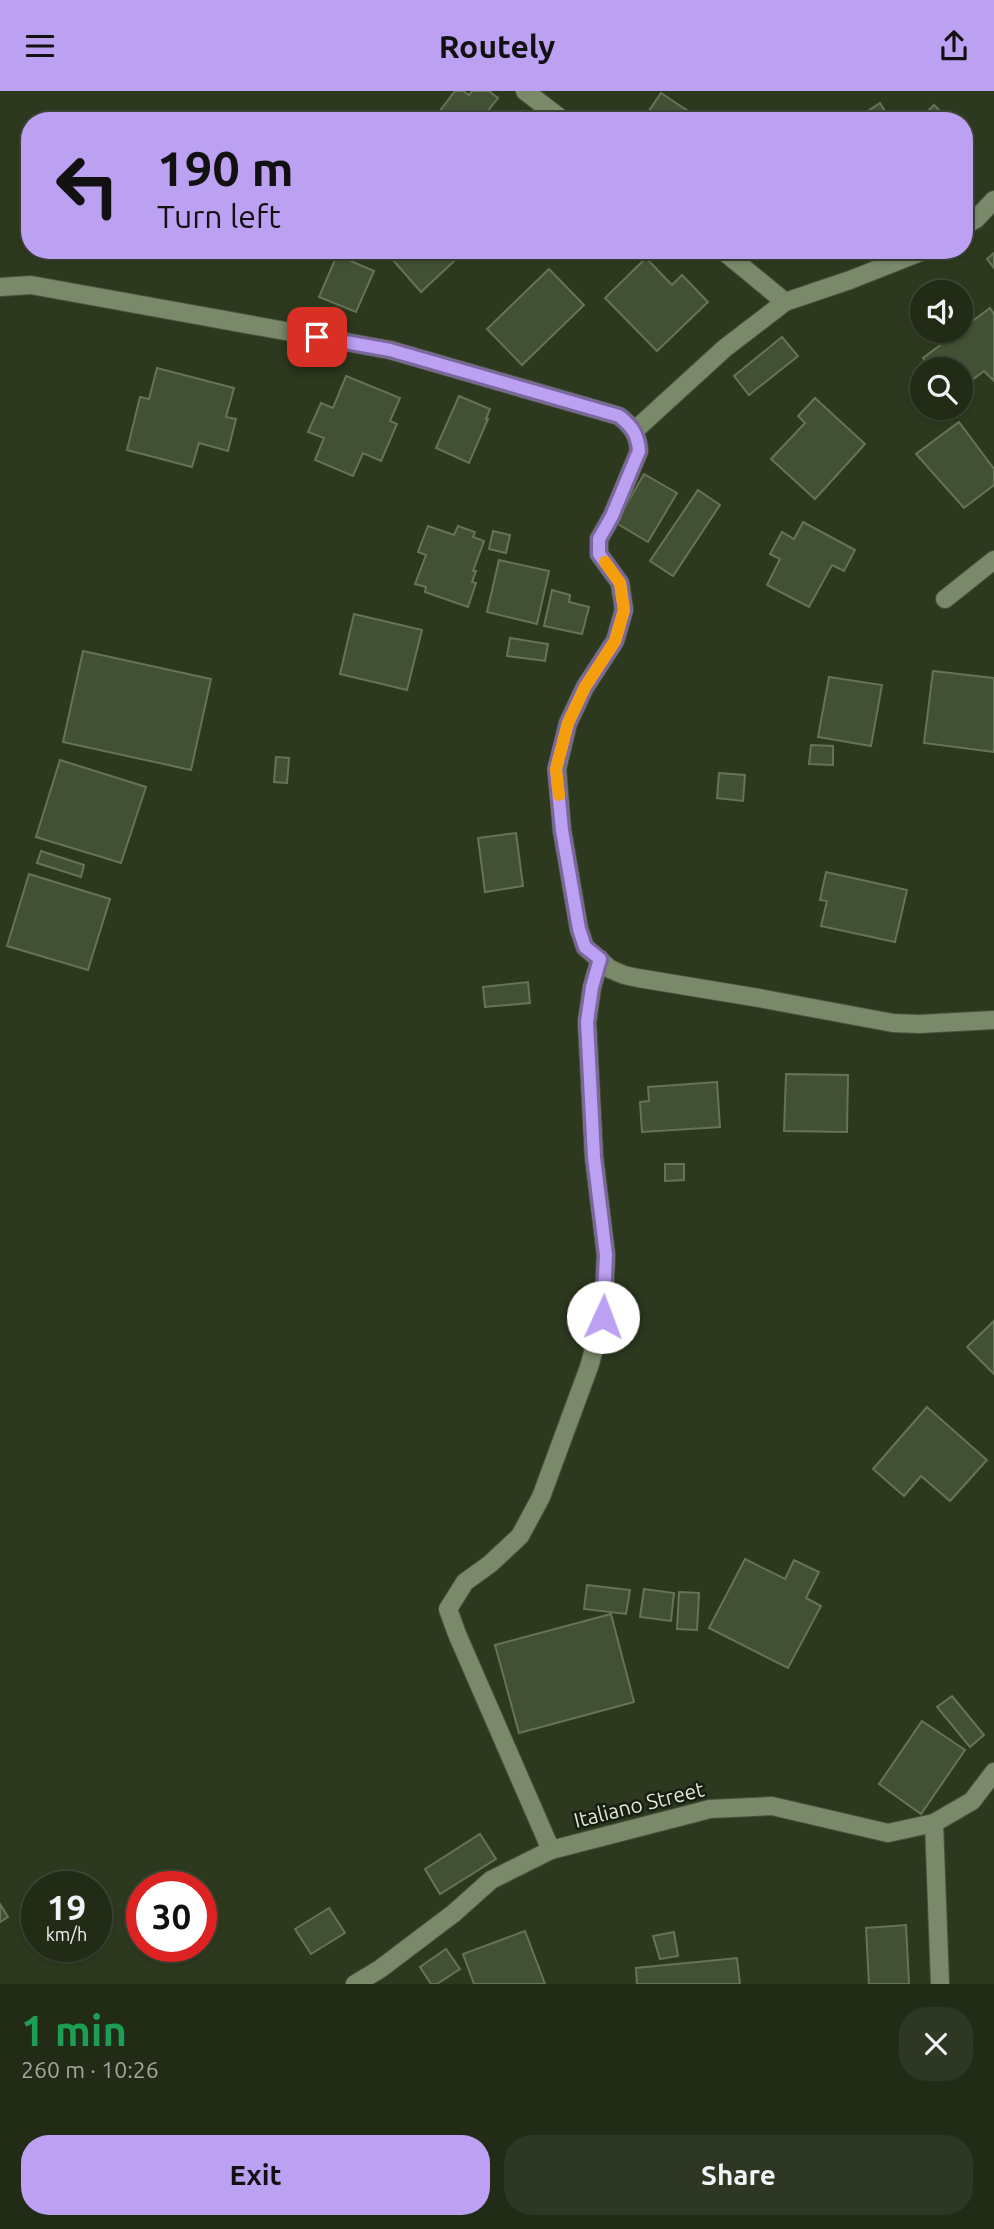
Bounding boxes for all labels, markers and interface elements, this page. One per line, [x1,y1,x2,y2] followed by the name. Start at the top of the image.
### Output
[21,27,59,65] icon: menu
[935,27,973,65] icon: share
[439,28,555,64] text: Routely
[42,140,133,231] icon: left
[157,140,294,195] text: 190 m
[157,198,281,234] text: Turn left
[910,280,973,420] map controls
[910,280,973,343] button: sound
[287,307,347,367] pin
[298,318,336,356] icon: arrive
[910,357,973,420] button: search
[566,1280,640,1354] position arrow
[571,1776,706,1832] street label: Italiano Street
[126,1871,217,1962] speed limit sign: 30
[47,1887,86,1927] text: 19
[46,1924,87,1944] text: km/h
[21,2007,127,2054] text: 1 min
[899,2007,973,2081] button: close
[21,2057,159,2082] text: 260 m · 10:26
[21,2135,490,2215] button: Exit
[504,2135,973,2215] button: Share

